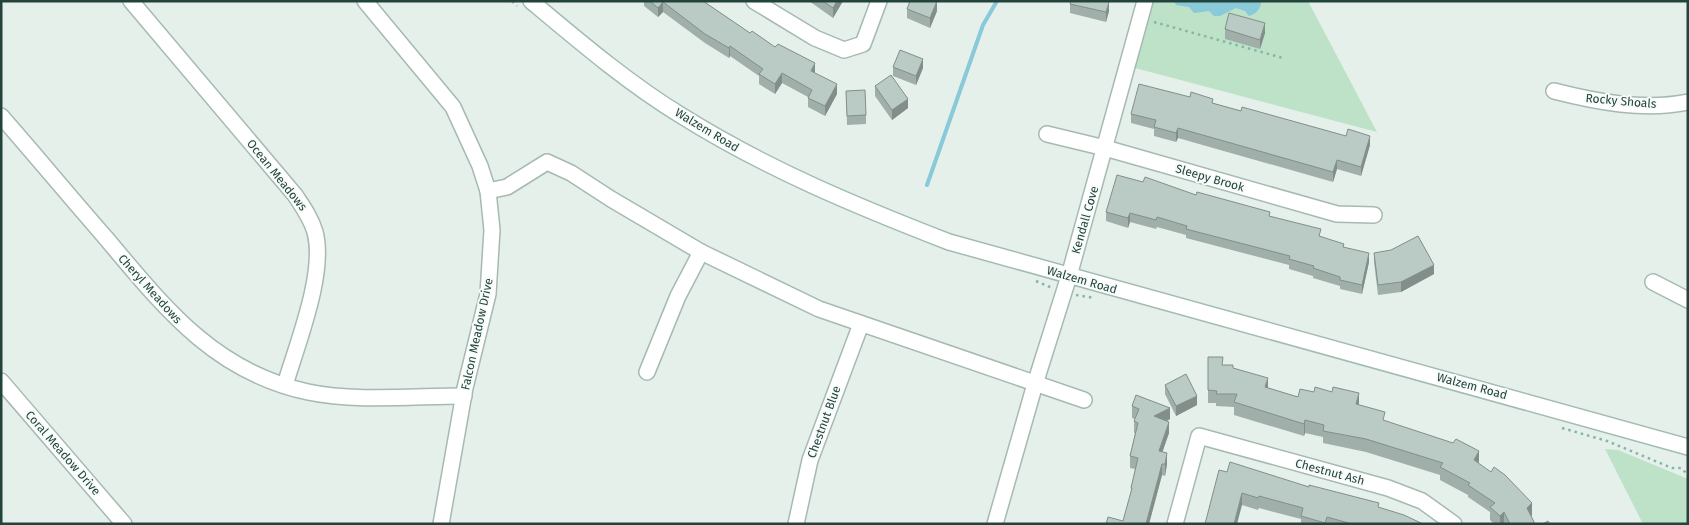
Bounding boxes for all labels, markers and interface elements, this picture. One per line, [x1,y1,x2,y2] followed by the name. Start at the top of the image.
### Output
[1585,91,1657,111] street label: Rocky Shoals
[672,105,742,155] street label: Walzem Road
[244,137,310,214] street label: Ocean Meadows
[1174,161,1247,195] street label: Sleepy Brook
[1069,184,1101,256] street label: Kendall Cove
[115,252,185,327] street label: Cheryl Meadows
[1045,263,1119,297] street label: Walzem Road
[458,277,496,391] street label: Falcon Meadow Drive
[1435,370,1509,402] street label: Walzem Road
[804,384,844,460] street label: Chestnut Blue
[23,408,103,498] street label: Coral Meadow Drive
[1294,456,1366,488] street label: Chestnut Ash

